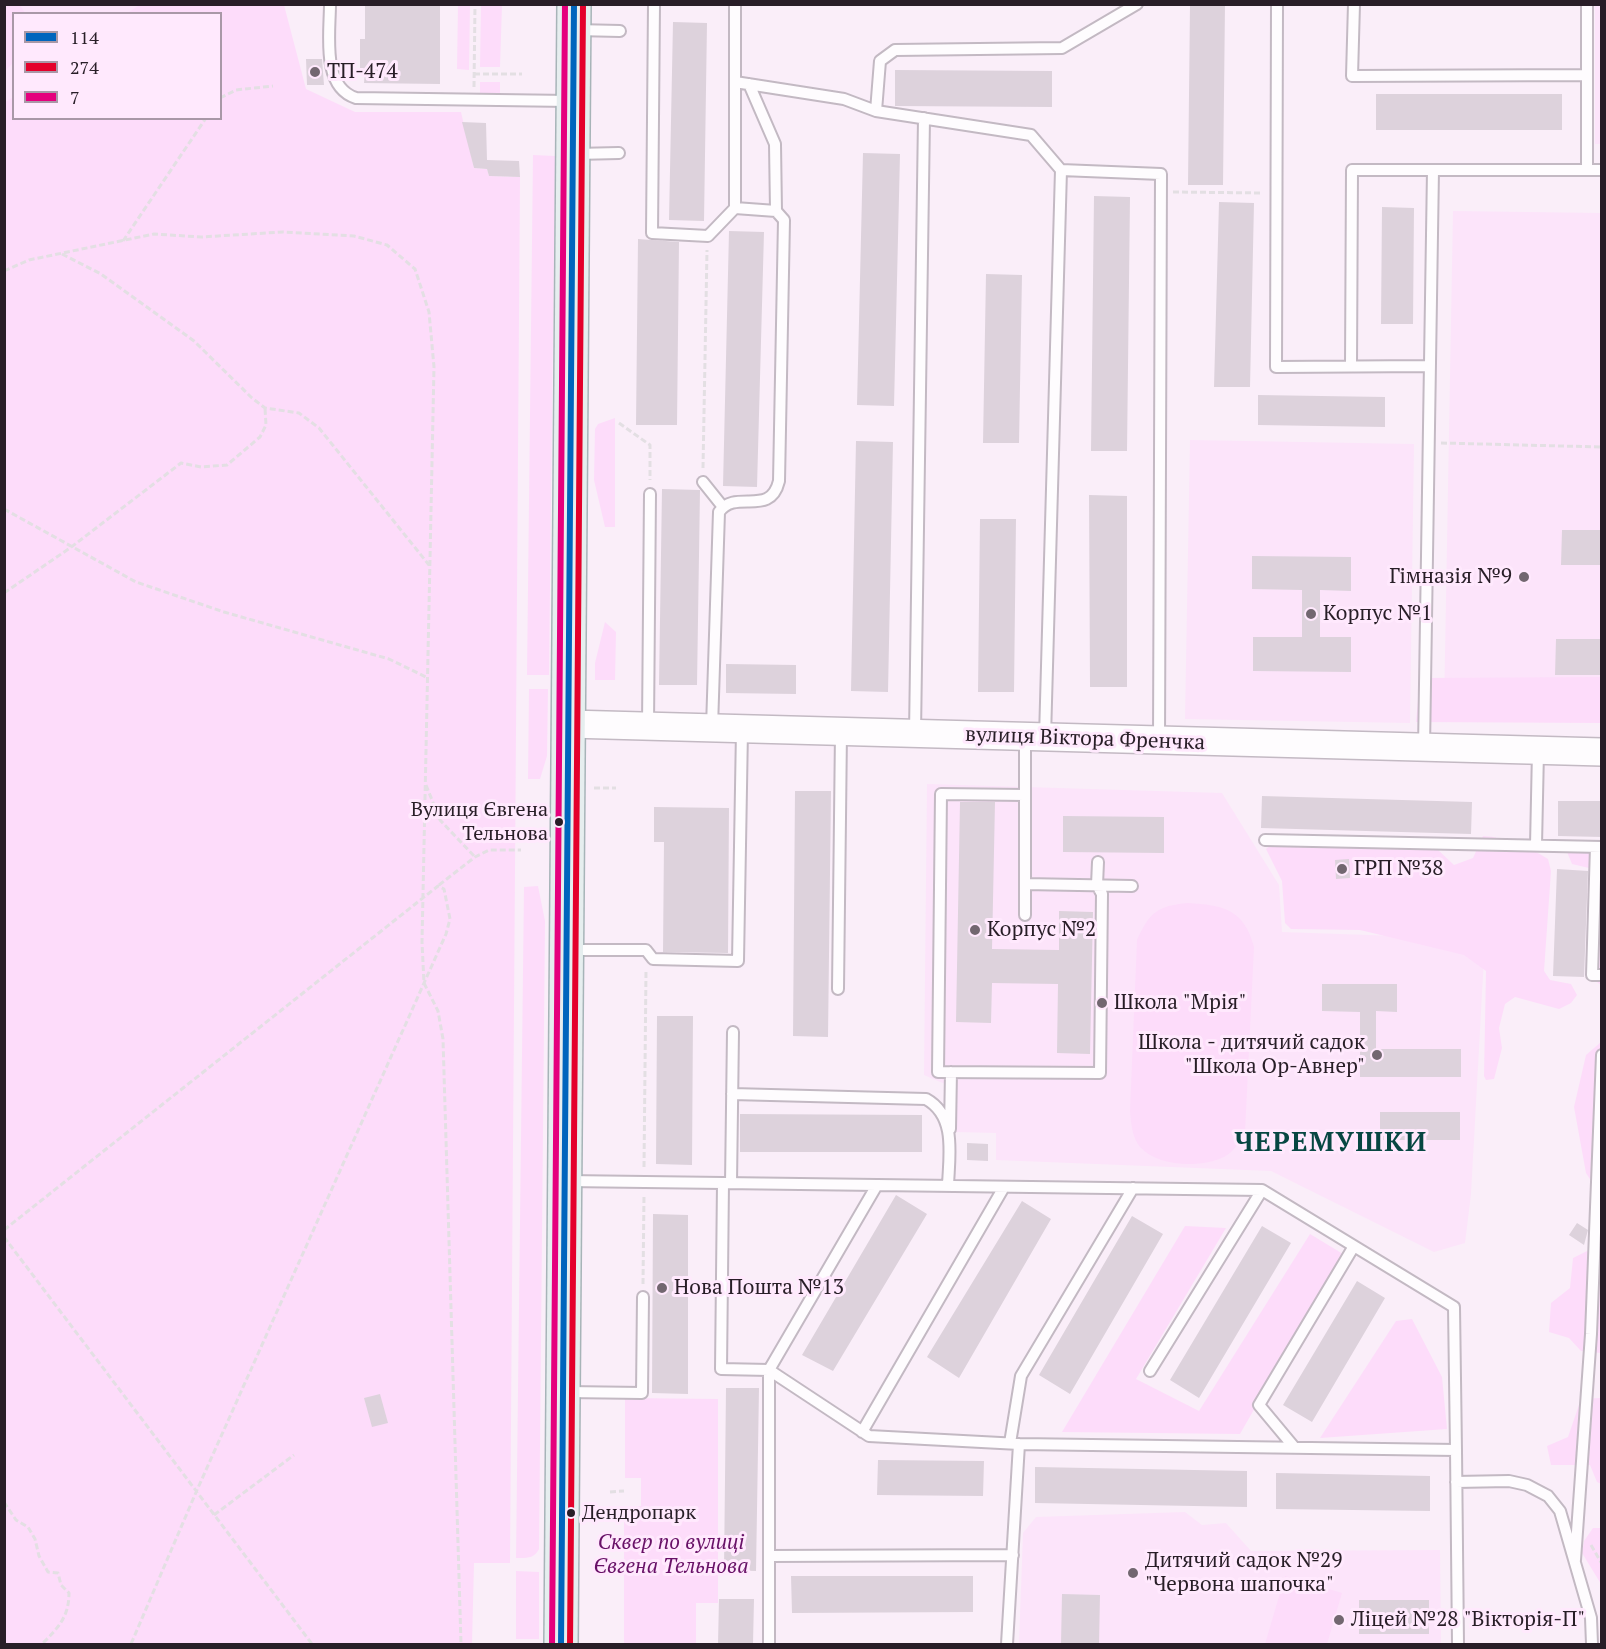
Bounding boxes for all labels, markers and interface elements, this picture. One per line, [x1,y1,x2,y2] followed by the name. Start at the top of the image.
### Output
[12,12,222,120] legend
[70,25,99,49] text: 114
[70,55,99,79] text: 274
[327,59,398,85] place label: ТП-474
[308,65,322,79] marker: ТП-474
[70,85,80,109] text: 7
[1389,564,1512,590] place label: Гімназія №9
[1517,570,1531,584] marker: Гімназія №9
[1323,601,1432,627] place label: Корпус №1
[1304,607,1318,621] marker: Корпус №1
[965,722,1205,756] street label: вулиця Віктора Френчка
[411,798,548,845] place label: Вулиця Євгена Тельнова
[553,816,565,828] marker: Вулиця Євгена Тельнова
[1354,856,1443,882] place label: ГРП №38
[1335,862,1349,876] marker: ГРП №38
[987,917,1096,943] place label: Корпус №2
[968,923,982,937] marker: Корпус №2
[1114,990,1246,1016] place label: Школа "Мрія"
[1095,996,1109,1010] marker: Школа "Мрія"
[1138,1030,1365,1080] place label: Школа - дитячий садок "Школа Ор-Авнер"
[1370,1048,1384,1062] marker: Школа - дитячий садок "Школа Ор-Авнер"
[1235,1127,1427,1159] district label: ЧЕРЕМУШКИ
[674,1275,844,1301] place label: Нова Пошта №13
[655,1281,669,1295] marker: Нова Пошта №13
[582,1501,696,1525] place label: Дендропарк
[565,1507,577,1519] marker: Дендропарк
[594,1530,748,1580] park label: Сквер по вулиці Євгена Тельнова
[1145,1548,1342,1598] place label: Дитячий садок №29 "Червона шапочка"
[1126,1566,1140,1580] marker: Дитячий садок №29 "Червона шапочка"
[1351,1607,1585,1633] place label: Ліцей №28 "Вікторія-П"
[1332,1613,1346,1627] marker: Ліцей №28 "Вікторія-П"

